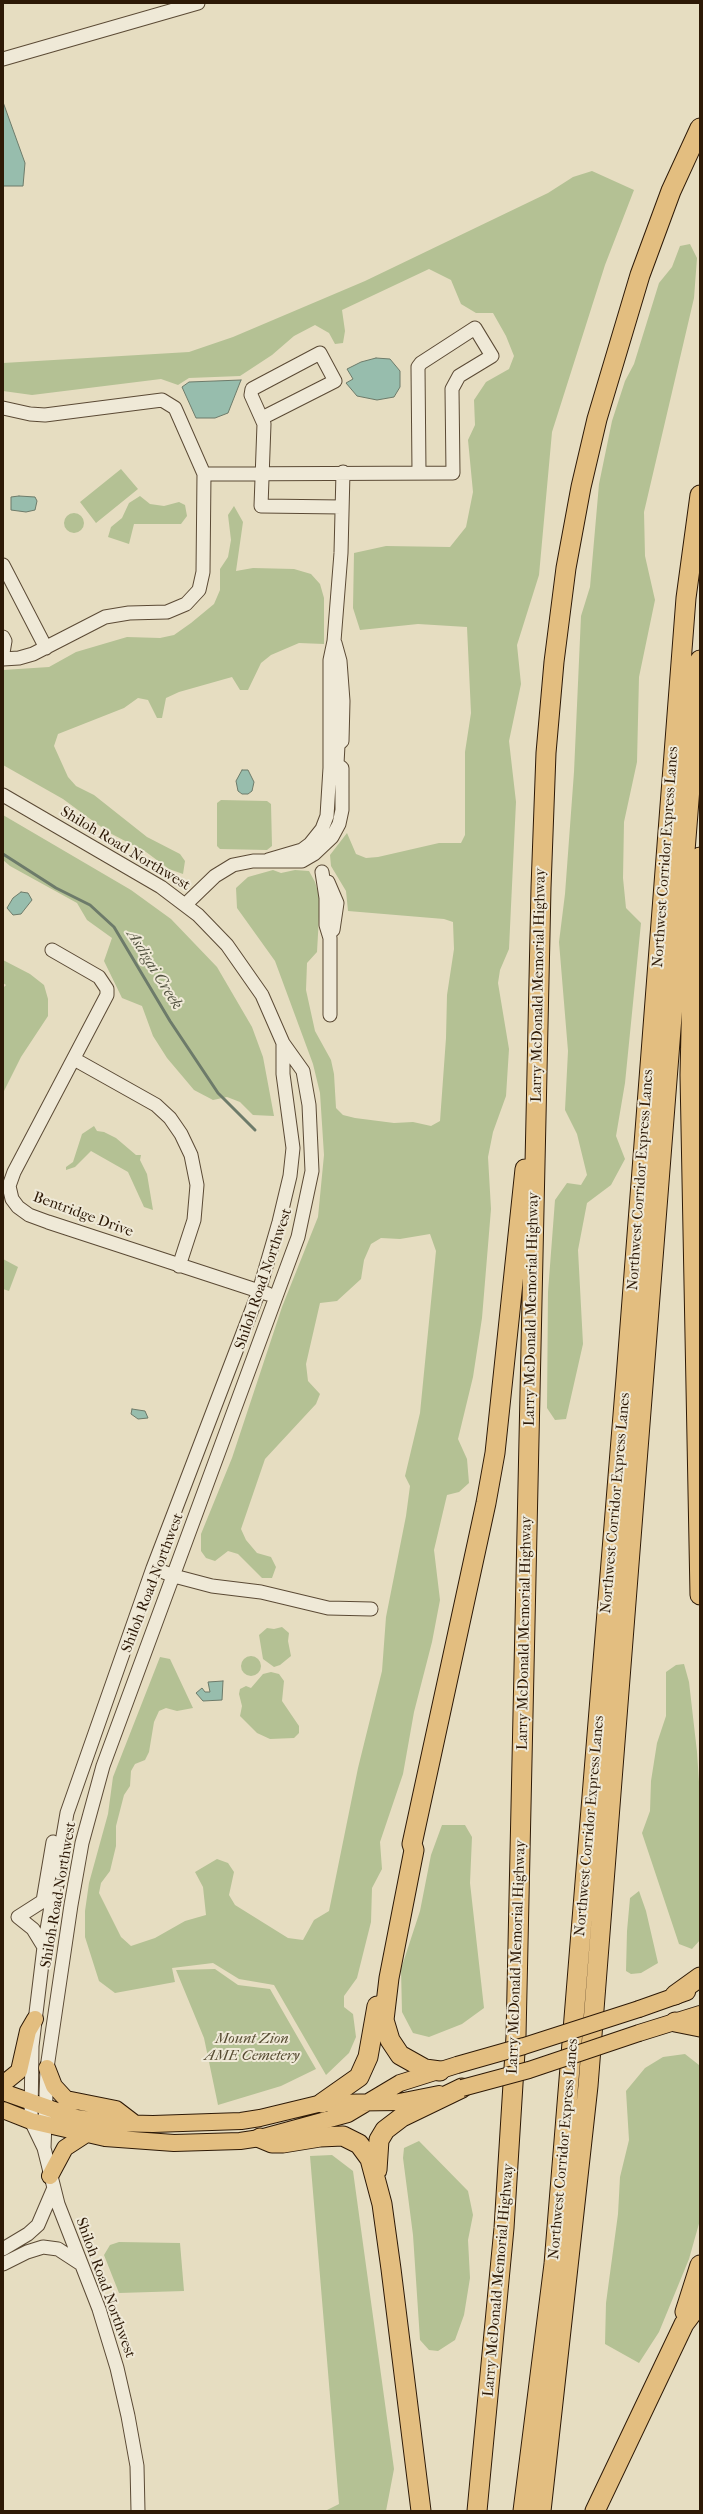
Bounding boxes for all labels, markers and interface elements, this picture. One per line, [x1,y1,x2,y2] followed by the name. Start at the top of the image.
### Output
[649,746,683,968] street label: Northwest Corridor Express Lanes
[57,803,193,895] street label: Shiloh Road Northwest
[528,868,550,1102] street label: Larry McDonald Memorial Highway
[122,927,186,1013] water label: Asdigai Creek
[624,1069,658,1291] street label: Northwest Corridor Express Lanes
[30,1189,136,1241] street label: Bentridge Drive
[521,1192,543,1426] street label: Larry McDonald Memorial Highway
[231,1206,297,1352] street label: Shiloh Road Northwest
[597,1392,635,1614] street label: Northwest Corridor Express Lanes
[118,1511,188,1655] street label: Shiloh Road Northwest
[514,1516,536,1750] street label: Larry McDonald Memorial Highway
[571,1715,609,1937] street label: Northwest Corridor Express Lanes
[37,1821,81,1969] street label: Shiloh Road Northwest
[504,1840,530,2074] street label: Larry McDonald Memorial Highway
[204,2030,300,2065] park label: Mount Zion AME Cemetery
[545,2038,583,2260] street label: Northwest Corridor Express Lanes
[480,2163,518,2397] street label: Larry McDonald Memorial Highway
[71,2215,139,2361] street label: Shiloh Road Northwest

